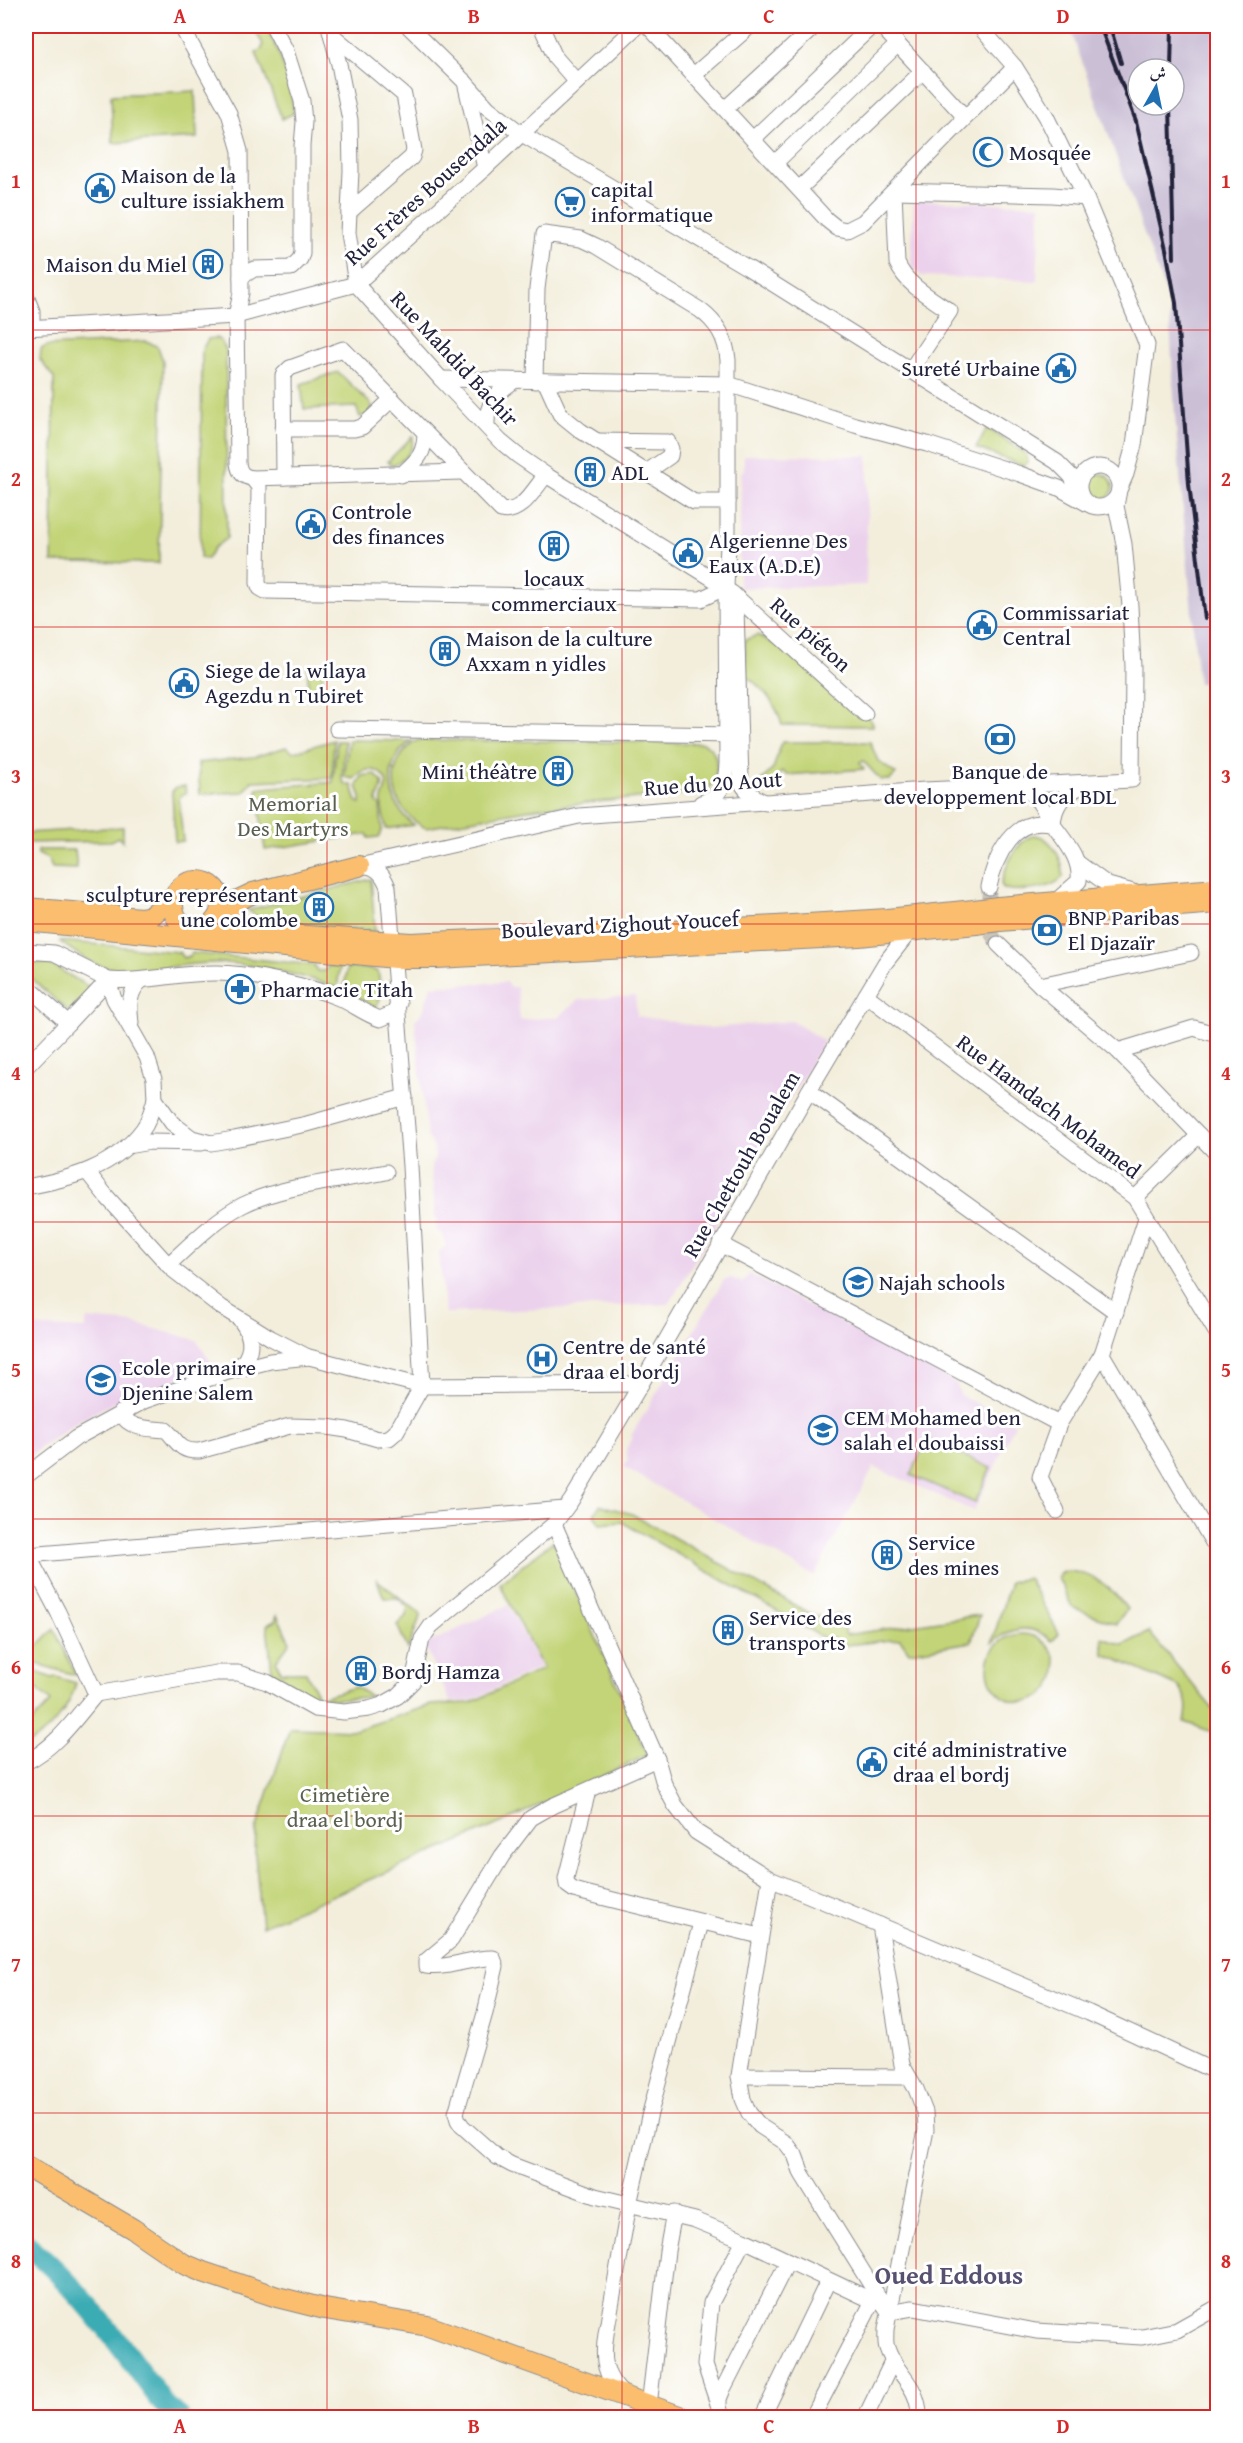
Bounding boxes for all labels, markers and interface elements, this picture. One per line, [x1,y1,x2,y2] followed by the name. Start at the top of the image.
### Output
[174,1,187,30] text: A
[468,1,480,30] text: B
[763,1,775,30] text: C
[1056,1,1070,30] text: D
[1126,57,1186,117] north arrow
[1149,59,1168,85] text: ش
[337,109,514,273] street label: Rue Frères Bousendala
[972,136,1004,168] mosque icon: Mosquée
[1009,136,1091,168] place label: Mosquée
[121,159,284,216] place label: Maison de la culture issiakhem
[11,166,21,195] text: 1
[1221,166,1231,195] text: 1
[84,172,116,204] public building icon: Maison de la culture issiakhem
[591,173,713,230] place label: capital informatique
[554,186,586,218] supermarket icon: capital informatique
[46,248,187,280] place label: Maison du Miel
[192,248,224,280] building icon: Maison du Miel
[384,283,526,433] street label: Rue Mahdid Bachir
[901,352,1040,384] place label: Sureté Urbaine
[1045,352,1077,384] public building icon: Sureté Urbaine
[574,456,606,488] building icon: ADL
[611,456,649,488] place label: ADL
[11,464,21,493] text: 2
[1221,464,1231,493] text: 2
[332,495,445,552] place label: Controle des finances
[295,508,327,540] public building icon: Controle des finances
[709,524,848,581] place label: Algerienne Des Eaux (A.D.E)
[538,530,570,562] building icon: locaux commerciaux
[672,537,704,569] public building icon: Algerienne Des Eaux (A.D.E)
[491,562,618,619] place label: locaux commerciaux
[763,589,859,680] street label: Rue piéton
[1003,596,1130,653] place label: Commissariat Central
[966,609,998,641] public building icon: Commissariat Central
[466,622,653,679] place label: Maison de la culture Axxam n yidles
[429,635,461,667] building icon: Maison de la culture Axxam n yidles
[205,654,367,711] place label: Siege de la wilaya Agezdu n Tubiret
[168,667,200,699] public building icon: Siege de la wilaya Agezdu n Tubiret
[984,723,1016,755] bank icon: Banque de developpement local BDL
[422,755,537,787] place label: Mini théàtre
[542,755,574,787] building icon: Mini théàtre
[884,755,1117,812] place label: Banque de developpement local BDL
[11,761,21,790] text: 3
[1221,761,1231,790] text: 3
[643,762,783,804] street label: Rue du 20 Aout
[237,787,349,844] park label: Memorial Des Martyrs
[86,878,298,935] place label: sculpture représentant une colombe
[303,891,335,923] building icon: sculpture représentant une colombe
[1068,901,1180,958] place label: BNP Paribas El Djazaïr
[501,902,742,946] street label: Boulevard Zighout Youcef
[1031,914,1063,946] bank icon: BNP Paribas El Djazaïr
[224,973,256,1005] pharmacy icon: Pharmacie Titah
[261,973,414,1005] place label: Pharmacie Titah
[950,1026,1148,1186] street label: Rue Hamdach Mohamed
[11,1058,21,1087] text: 4
[1221,1058,1231,1087] text: 4
[674,1065,808,1263] street label: Rue Chettouh Boualem
[842,1266,874,1298] school or university icon: Najah schools
[879,1266,1005,1298] place label: Najah schools
[563,1330,706,1387] place label: Centre de santé draa el bordj
[526,1343,558,1375] hospital icon: Centre de santé draa el bordj
[122,1351,256,1408] place label: Ecole primaire Djenine Salem
[11,1355,21,1384] text: 5
[1221,1355,1231,1384] text: 5
[85,1364,117,1396] school or university icon: Ecole primaire Djenine Salem
[844,1401,1022,1458] place label: CEM Mohamed ben salah el doubaissi
[807,1414,839,1446] school or university icon: CEM Mohamed ben salah el doubaissi
[908,1526,999,1583] place label: Service des mines
[871,1539,903,1571] building icon: Service des mines
[749,1601,852,1658] place label: Service des transports
[712,1614,744,1646] building icon: Service des transports
[11,1652,21,1681] text: 6
[1221,1652,1231,1681] text: 6
[345,1655,377,1687] building icon: Bordj Hamza
[382,1655,501,1687] place label: Bordj Hamza
[893,1733,1067,1790] place label: cité administrative draa el bordj
[856,1746,888,1778] public building icon: cité administrative draa el bordj
[287,1778,403,1835] park label: Cimetière draa el bordj
[11,1949,21,1978] text: 7
[1221,1949,1231,1978] text: 7
[11,2246,21,2275] text: 8
[1221,2246,1231,2275] text: 8
[875,2255,1023,2294] district label: Oued Eddous
[174,2411,187,2440] text: A
[468,2411,480,2440] text: B
[763,2411,775,2440] text: C
[1056,2411,1070,2440] text: D

